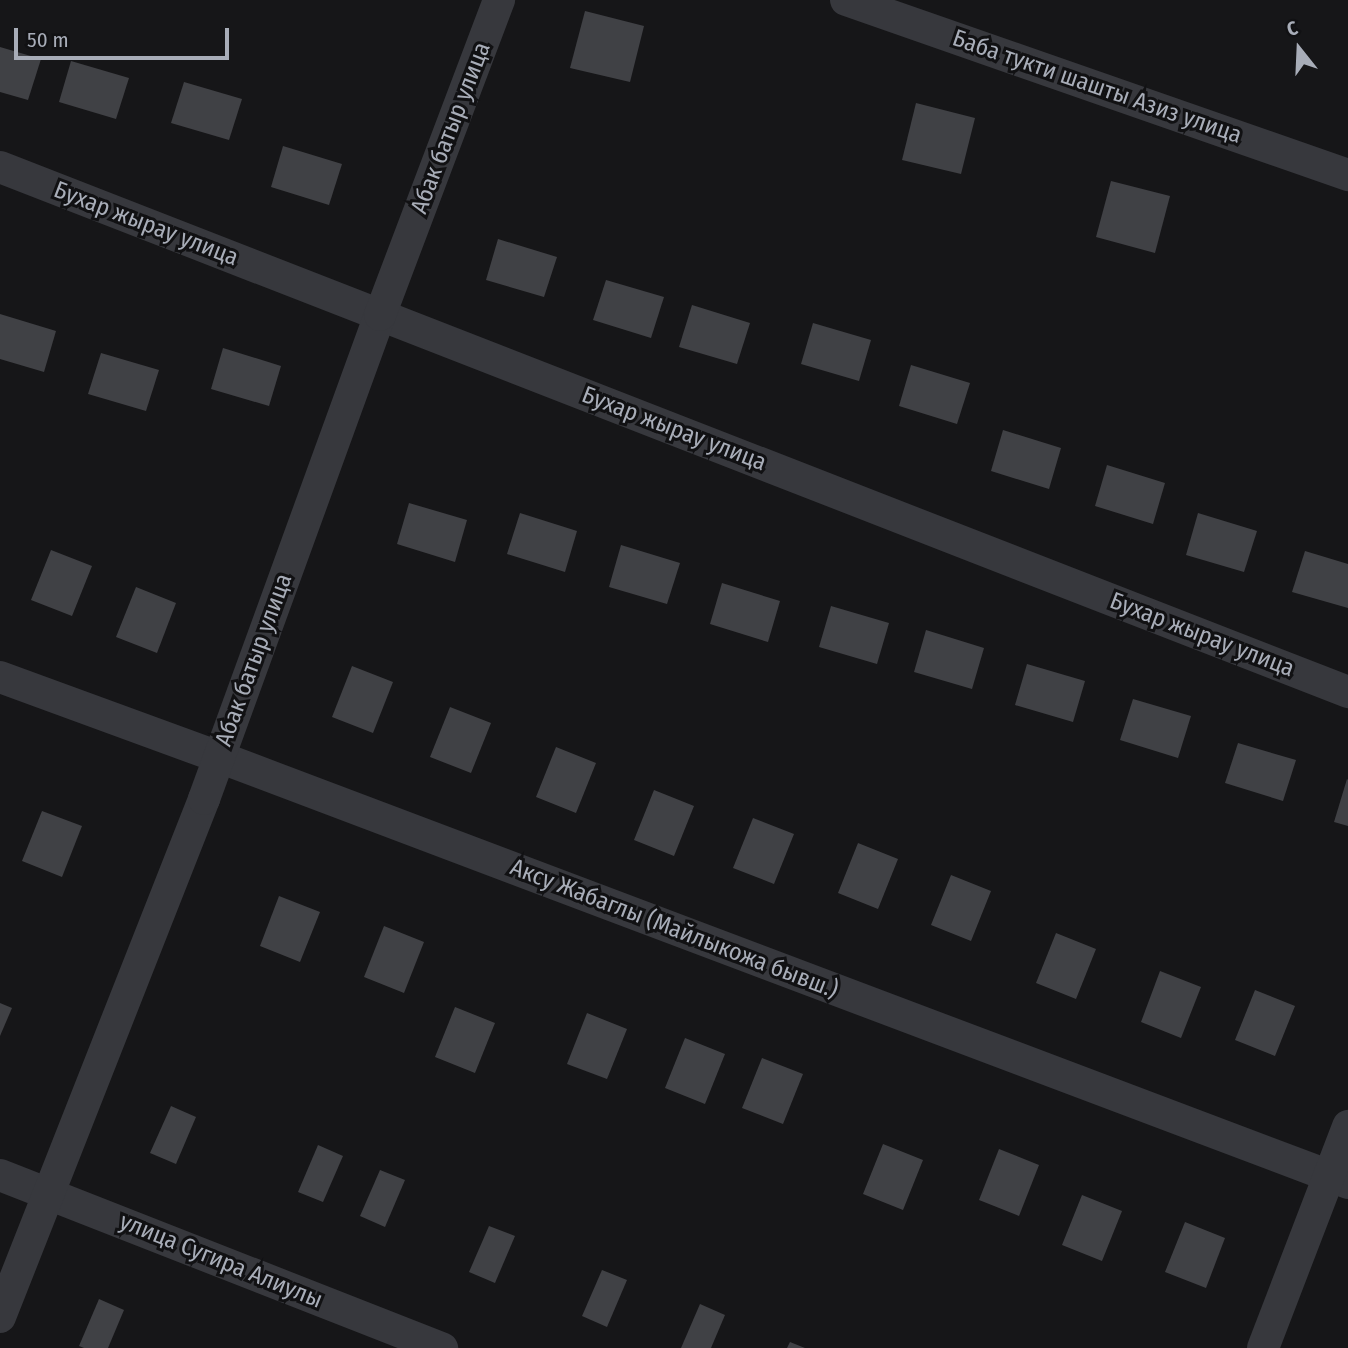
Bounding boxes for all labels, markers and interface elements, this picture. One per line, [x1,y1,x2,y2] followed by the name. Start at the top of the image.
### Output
[18,14,233,58] scale bar
[1264,14,1334,84] north arrow
[1284,16,1301,41] text: С
[949,24,1245,150] street label: Баба тукти шашты Азиз улица
[27,27,69,53] text: 50 m
[405,38,497,218] street label: Абак батыр улица
[50,176,242,272] street label: Бухар жырау улица
[578,381,770,477] street label: Бухар жырау улица
[209,570,299,750] street label: Абак батыр улица
[1106,587,1298,683] street label: Бухар жырау улица
[506,853,842,1005] street label: Аксу Жабаглы (Майлыкожа бывш.)
[115,1207,327,1315] street label: улица Сугира Алиулы

